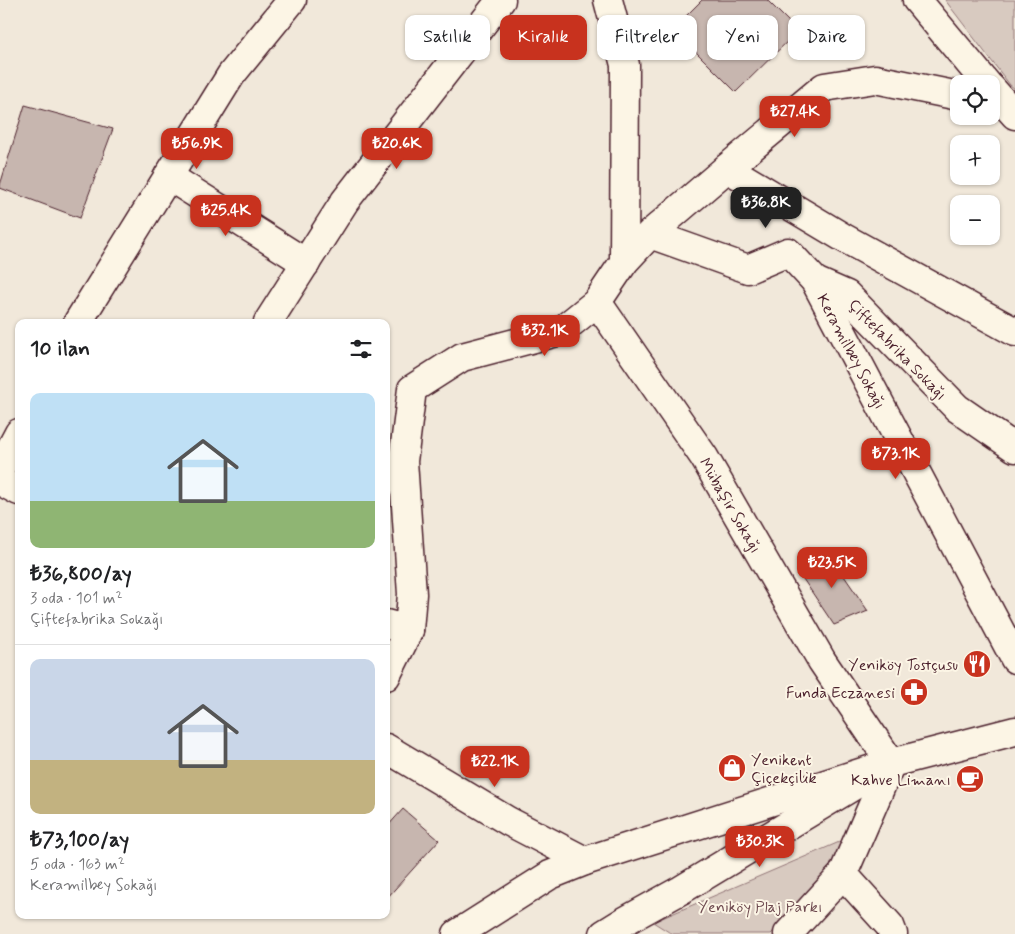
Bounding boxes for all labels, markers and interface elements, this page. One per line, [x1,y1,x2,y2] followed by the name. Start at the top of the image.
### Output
[405,15,490,60] chip: Satılık
[500,15,587,60] chip: Kiralık
[597,15,697,60] chip: Filtreler
[707,15,778,60] chip: Yeni
[788,15,865,60] chip: Daire
[950,75,1000,245] map controls
[950,75,1000,125] button: locate
[754,96,836,138] pin: ₺27.4K
[771,101,819,122] text: ₺27.4K
[156,128,238,170] pin: ₺56.9K
[356,128,438,170] pin: ₺20.6K
[172,133,222,154] text: ₺56.9K
[373,133,421,154] text: ₺20.6K
[950,135,1000,185] button: +
[725,186,807,229] pin: ₺36.8K
[742,192,790,213] text: ₺36.8K
[185,194,267,237] pin: ₺25.4K
[950,195,1000,245] button: −
[201,200,251,221] text: ₺25.4K
[811,290,890,413] street label: Keramilbey Sokağı
[843,295,951,405] street label: Çiftefabrika Sokağı
[504,314,586,357] pin: ₺32.1K
[522,320,568,341] text: ₺32.1K
[30,335,90,363] text: 10 ilan
[347,335,375,363] icon: filters
[158,426,248,516] icon: home
[855,438,937,480] pin: ₺73.1K
[872,443,920,464] text: ₺73.1K
[694,454,766,557] street label: Mübaşir Sokağı
[791,546,873,589] pin: ₺23.5K
[808,552,856,573] text: ₺23.5K
[30,560,132,588] text: ₺36,800/ay
[30,588,123,609] text: 3 oda · 101 m²
[30,609,163,630] text: Çiftefabrika Sokağı
[962,649,992,679] restaurant icon: Yeniköy Tostçusu
[848,655,958,676] place label: Yeniköy Tostçusu
[899,677,929,707] pharmacy icon: Funda Eczanesi
[786,683,895,704] place label: Funda Eczanesi
[158,691,248,781] icon: home
[454,746,536,788] pin: ₺22.1K
[751,750,817,789] place label: Yenikent Çiçekçilik
[471,751,519,772] text: ₺22.1K
[717,753,747,783] shop icon: Yenikent Çiçekçilik
[955,764,985,794] cafe icon: Kahve Limanı
[851,770,951,791] place label: Kahve Limanı
[30,826,129,854] text: ₺73,100/ay
[719,826,801,868] pin: ₺30.3K
[736,831,784,852] text: ₺30.3K
[30,854,125,875] text: 5 oda · 163 m²
[30,875,158,896] text: Keramilbey Sokağı
[698,897,822,918] park label: Yeniköy Plaj Parkı

